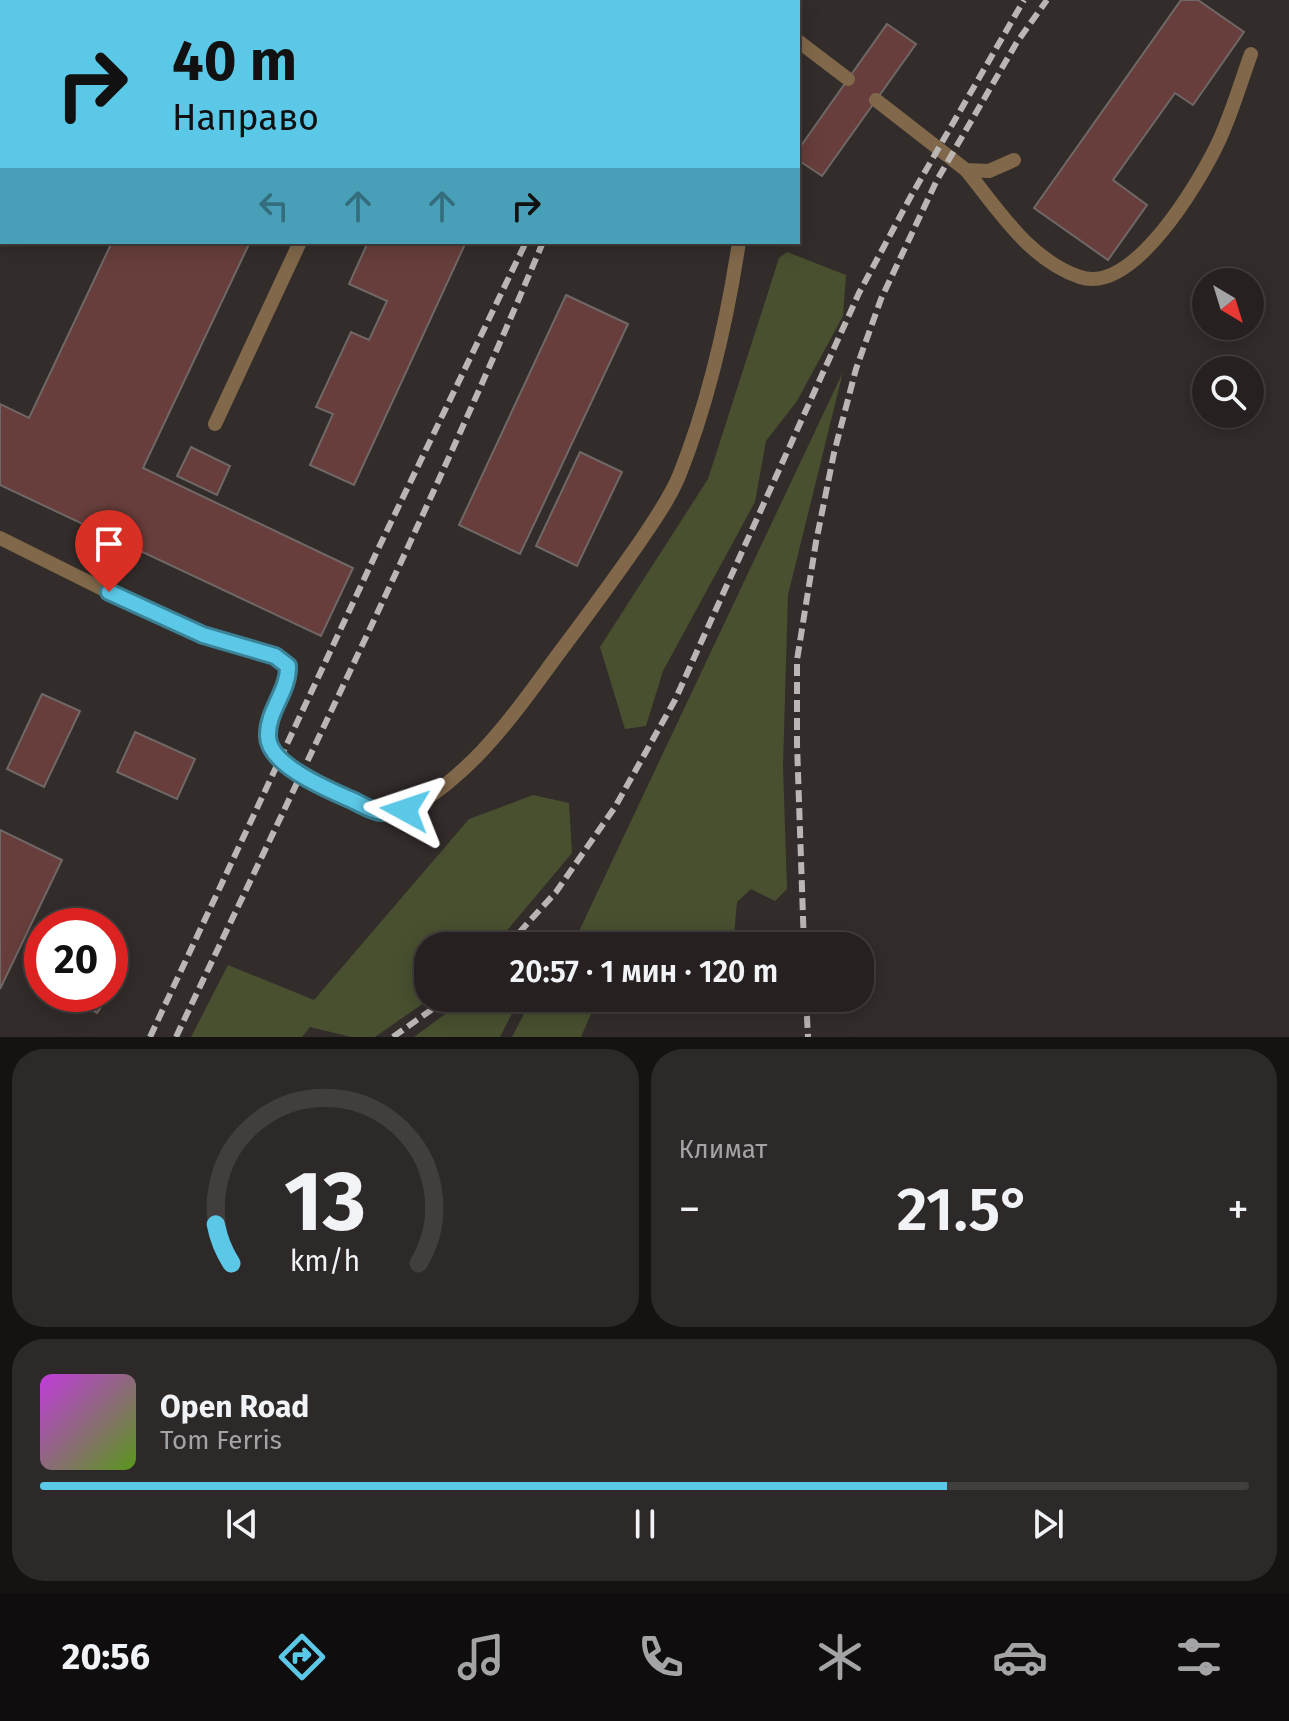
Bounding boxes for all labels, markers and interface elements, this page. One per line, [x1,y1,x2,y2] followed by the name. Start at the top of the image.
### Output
[172,28,297,95] text: 40 m
[40,32,144,136] icon: right
[172,96,319,140] text: Направо
[252,184,296,228] icon: left
[336,184,380,228] icon: ahead
[420,184,464,228] icon: ahead
[504,184,548,228] icon: right
[1192,268,1264,340] north arrow
[1192,268,1264,428] map controls
[1192,356,1264,428] button: search
[75,510,143,592] pin
[87,522,131,566] icon: arrive
[363,768,447,852] position arrow
[24,908,128,1012] speed limit sign: 20
[510,954,778,990] text: 20:57 · 1 мин · 120 m
[679,1134,767,1165] text: Климат
[284,1152,366,1252] text: 13
[897,1174,1031,1246] text: 21.5°
[679,1183,701,1236] text: −
[1227,1183,1249,1236] text: +
[290,1244,361,1279] text: km/h
[160,1389,309,1425] text: Open Road
[160,1425,282,1456] text: Tom Ferris
[220,1502,264,1546] icon: previous
[623,1502,667,1546] icon: pause
[1026,1502,1070,1546] icon: next
[274,1629,330,1685] icon: directions
[453,1629,509,1685] icon: music
[633,1629,689,1685] icon: phone
[812,1629,868,1685] icon: climate
[992,1629,1048,1685] icon: car
[1171,1629,1227,1685] icon: filters
[62,1635,150,1679] text: 20:56

